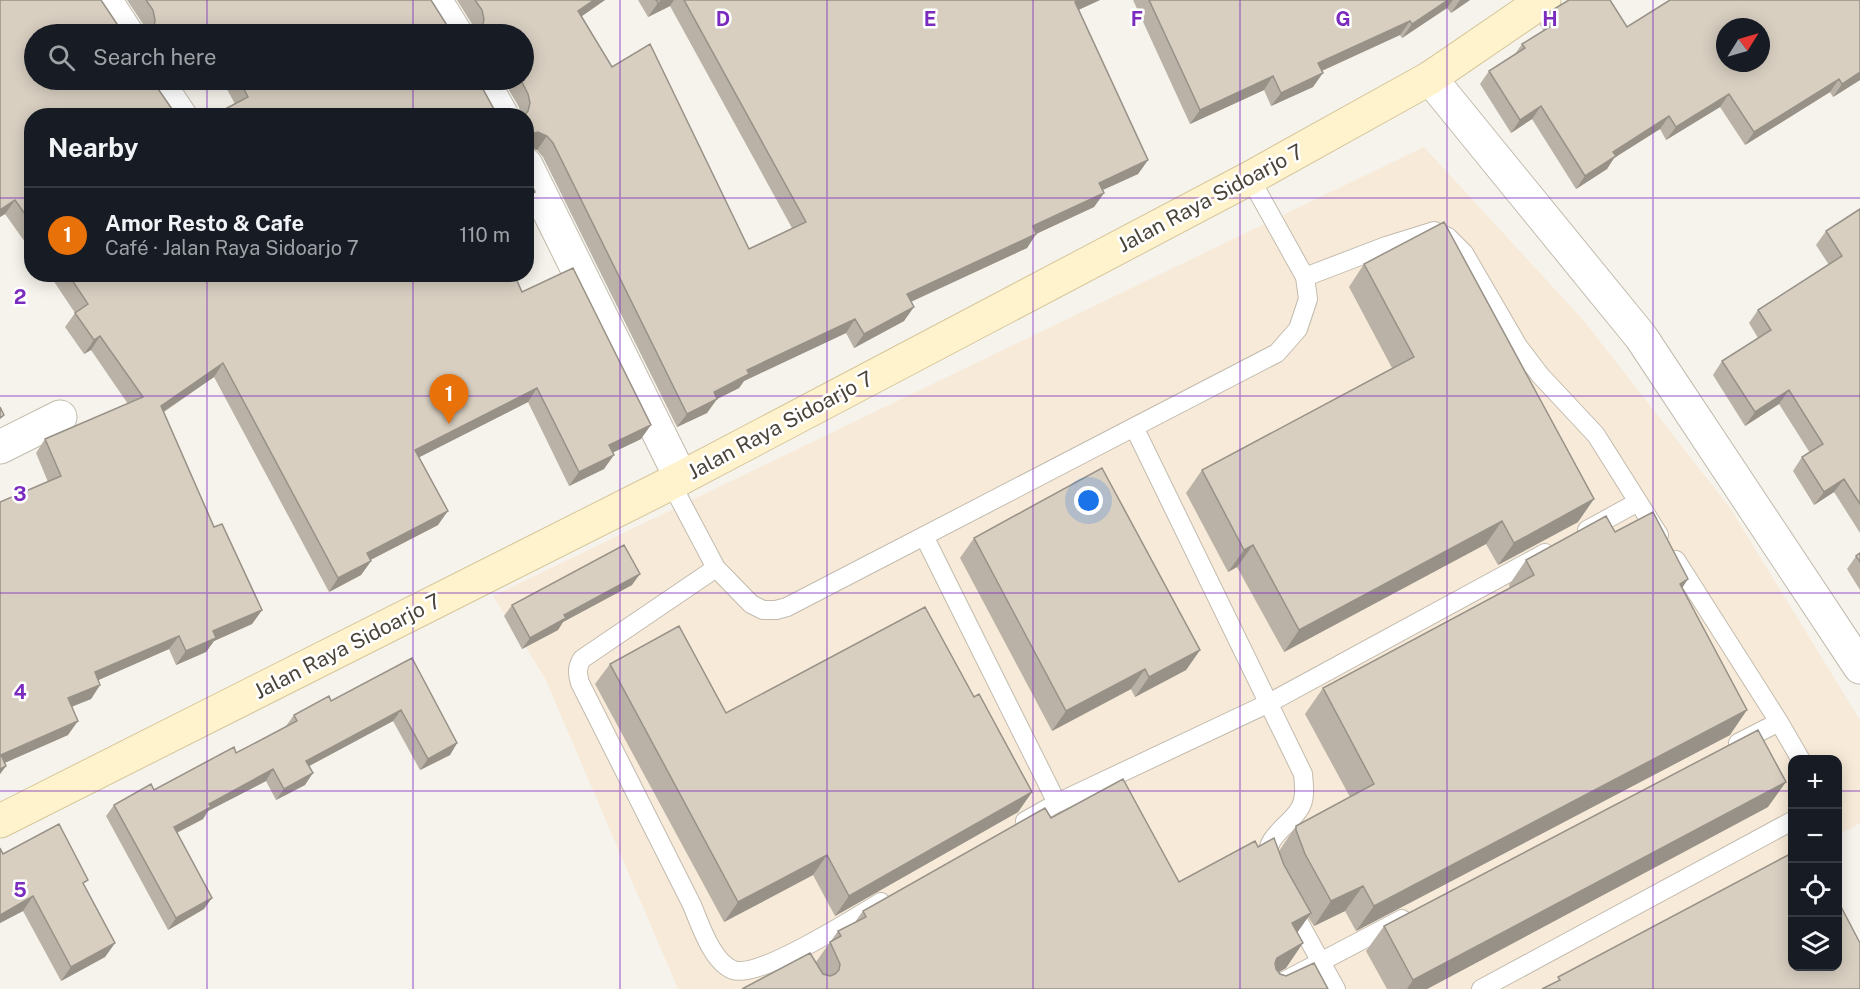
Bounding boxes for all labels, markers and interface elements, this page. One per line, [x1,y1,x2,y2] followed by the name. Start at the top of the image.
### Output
[716,7,730,31] text: D
[924,7,936,31] text: E
[1131,7,1143,31] text: F
[1335,7,1351,31] text: G
[1542,7,1558,31] text: H
[1716,18,1770,72] north arrow
[24,24,534,90] search box
[45,41,78,74] icon: search
[93,44,217,70] text: Search here
[48,132,138,163] text: Nearby
[1113,139,1307,257] street label: Jalan Raya Sidoarjo 7
[105,210,304,236] text: Amor Resto & Cafe
[63,223,72,247] text: 1
[459,223,510,247] text: 110 m
[105,236,359,260] text: Café · Jalan Raya Sidoarjo 7
[14,285,26,309] text: 2
[683,366,877,484] street label: Jalan Raya Sidoarjo 7
[430,374,468,424] pin: 1
[13,482,27,506] text: 3
[1074,486,1103,515] your location
[249,588,445,704] street label: Jalan Raya Sidoarjo 7
[13,680,27,704] text: 4
[1788,755,1842,971] map controls
[1788,755,1842,809] button: +
[1788,809,1842,863] button: −
[1788,863,1842,917] button: locate
[13,878,27,902] text: 5
[1788,917,1842,971] button: layers

